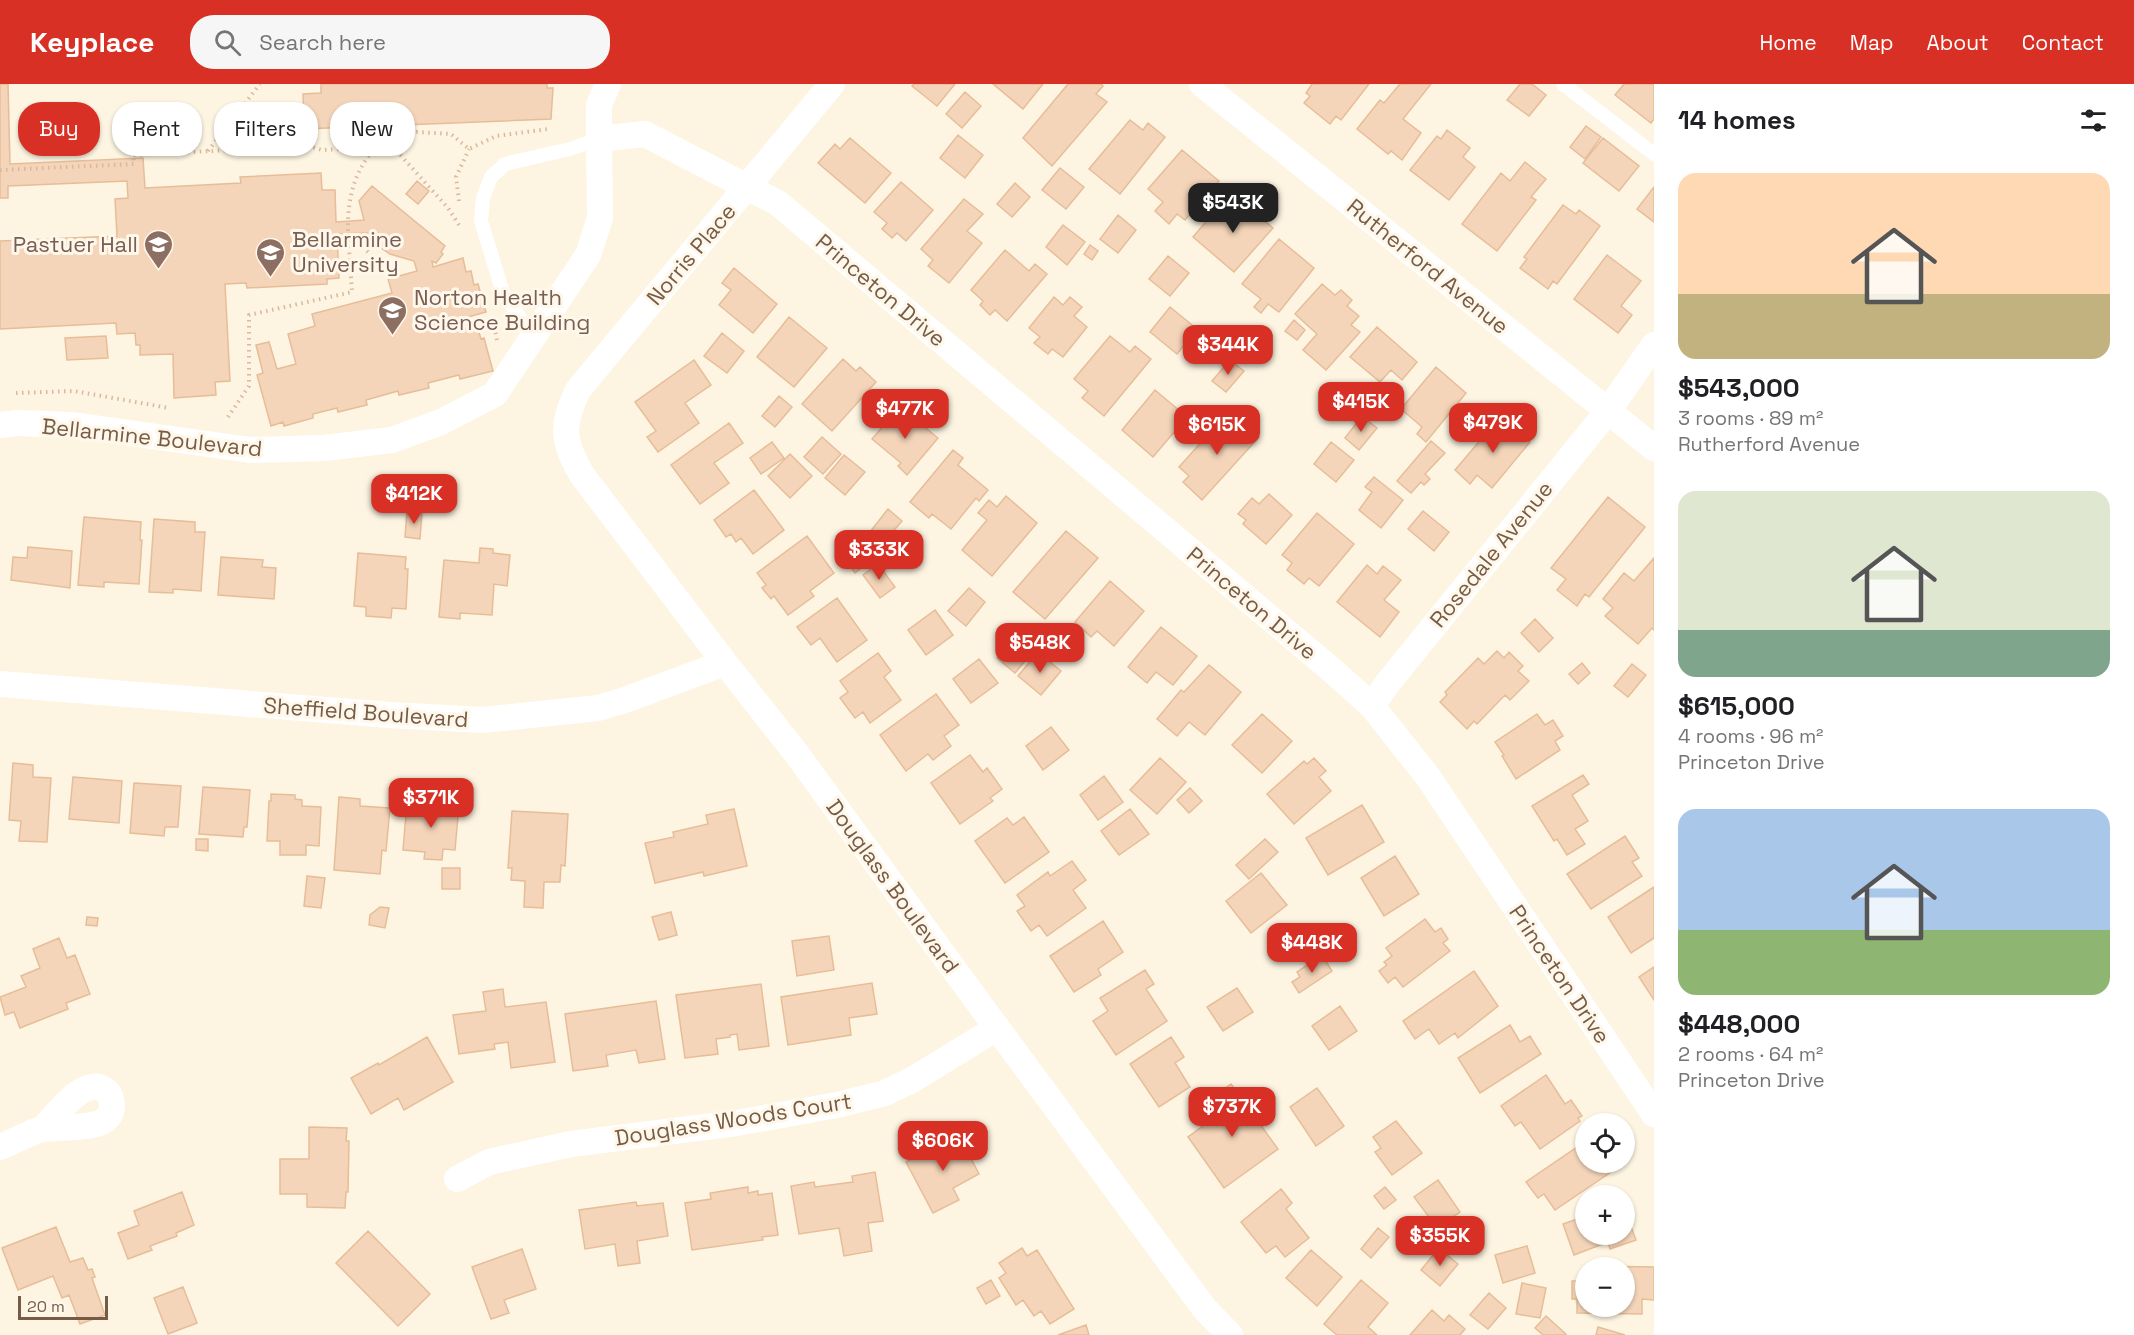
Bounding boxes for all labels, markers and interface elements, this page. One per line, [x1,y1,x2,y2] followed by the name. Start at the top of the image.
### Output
[190,15,610,69] search box
[30,24,154,60] text: Keyplace
[211,26,244,59] icon: search
[259,28,386,56] text: Search here
[1759,29,1817,56] text: Home
[1850,29,1894,56] text: Map
[1927,29,1989,56] text: About
[2022,29,2104,56] text: Contact
[18,102,100,156] chip: Buy
[112,102,202,156] chip: Rent
[214,102,318,156] chip: Filters
[330,102,415,156] chip: New
[1678,103,1796,137] text: 14 homes
[2077,104,2110,137] icon: filters
[1191,183,1275,234] pin: $543K
[1202,189,1264,215] text: $543K
[1341,192,1515,340] street label: Rutherford Avenue
[640,197,742,311] street label: Norris Place
[1840,212,1948,320] icon: home
[292,225,402,278] place label: Bellarmine University
[810,227,952,353] street label: Princeton Drive
[143,228,175,270] school or university icon: Pastuer Hall
[13,230,138,258] place label: Pastuer Hall
[255,236,287,278] school or university icon: Bellarmine University
[414,283,590,336] place label: Norton Health Science Building
[377,294,409,336] school or university icon: Norton Health Science Building
[1186,325,1270,376] pin: $344K
[1197,331,1259,357] text: $344K
[1678,371,1800,405] text: $543,000
[1319,382,1403,433] pin: $415K
[1332,388,1390,414] text: $415K
[863,389,947,440] pin: $477K
[876,395,934,421] text: $477K
[1451,403,1535,454] pin: $479K
[1175,405,1259,456] pin: $615K
[1678,405,1823,431] text: 3 rooms · 89 m²
[1463,409,1523,435] text: $479K
[40,411,264,463] street label: Bellarmine Boulevard
[1188,411,1246,437] text: $615K
[1678,431,1860,457] text: Rutherford Avenue
[372,474,456,525] pin: $412K
[1423,475,1559,633] street label: Rosedale Avenue
[385,480,443,506] text: $412K
[837,530,921,581] pin: $333K
[1840,530,1948,638] icon: home
[848,536,910,562] text: $333K
[1181,540,1323,666] street label: Princeton Drive
[998,623,1082,674] pin: $548K
[1009,629,1071,655] text: $548K
[1678,689,1795,723] text: $615,000
[263,691,469,733] street label: Sheffield Boulevard
[1678,723,1823,749] text: 4 rooms · 96 m²
[1678,749,1825,775] text: Princeton Drive
[389,778,473,829] pin: $371K
[403,784,459,810] text: $371K
[820,793,966,979] street label: Douglass Boulevard
[1840,848,1948,956] icon: home
[1503,899,1617,1049] street label: Princeton Drive
[1270,923,1354,974] pin: $448K
[1281,929,1343,955] text: $448K
[1678,1007,1800,1041] text: $448,000
[1678,1041,1823,1067] text: 2 rooms · 64 m²
[1678,1067,1825,1093] text: Princeton Drive
[613,1086,853,1152] street label: Douglass Woods Court
[1190,1087,1274,1138] pin: $737K
[1203,1093,1261,1119] text: $737K
[1575,1113,1635,1317] map controls
[1575,1113,1635,1173] button: locate
[901,1121,985,1172] pin: $606K
[912,1127,974,1153] text: $606K
[1575,1185,1635,1245] button: +
[1398,1216,1482,1267] pin: $355K
[1410,1222,1470,1248] text: $355K
[1575,1257,1635,1317] button: −
[18,1293,108,1320] scale bar
[27,1296,65,1317] text: 20 m

